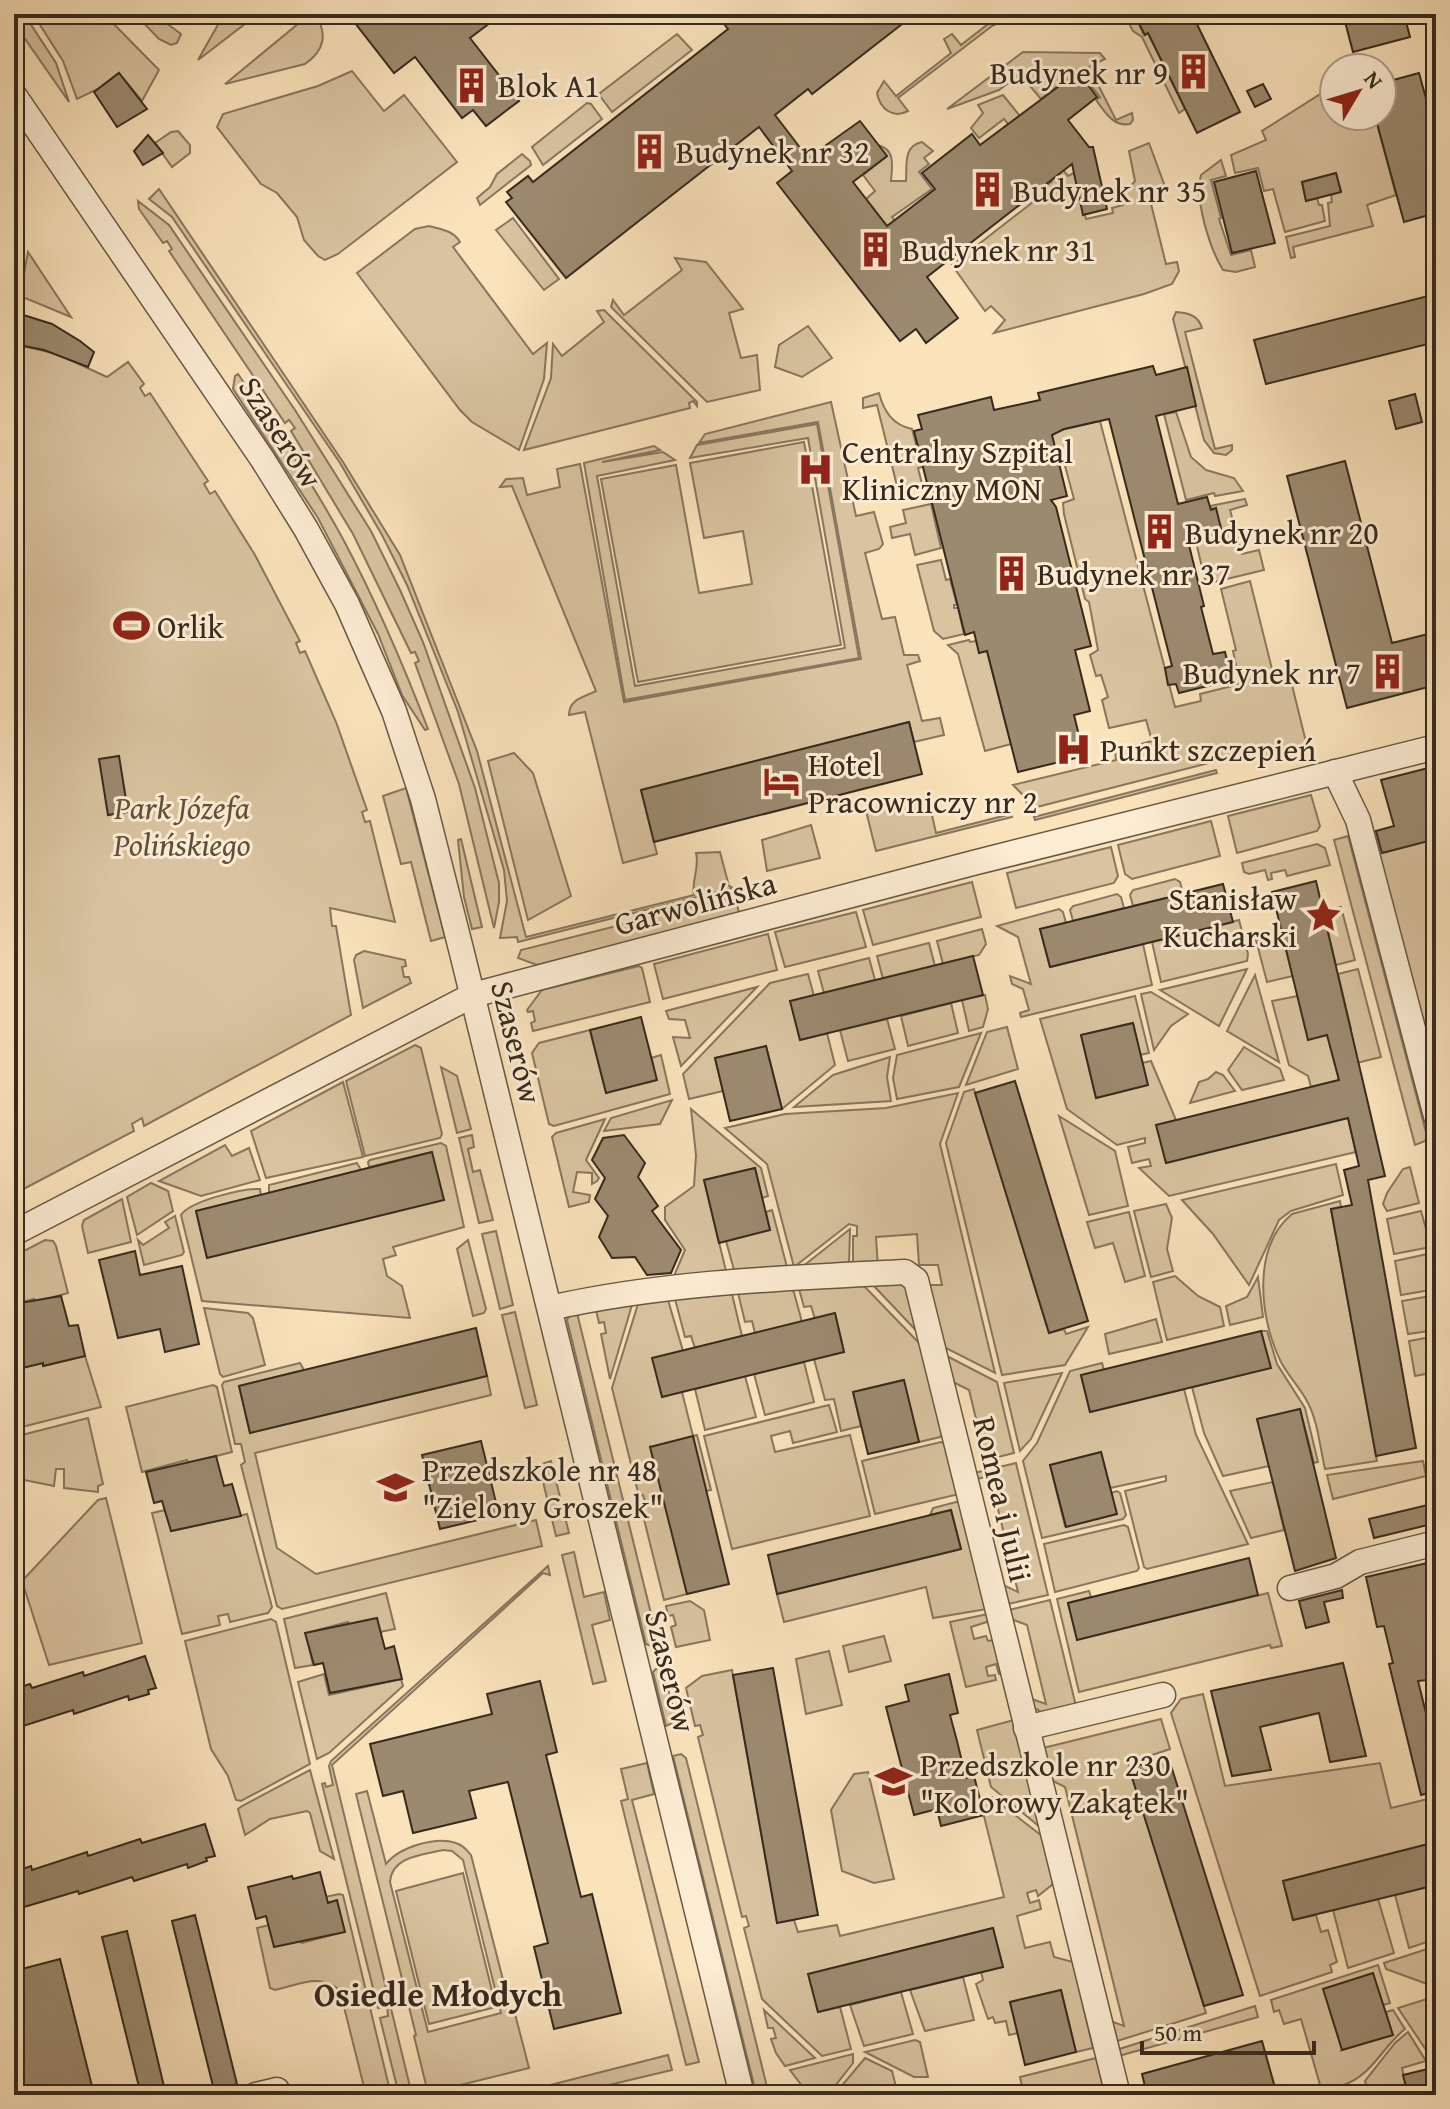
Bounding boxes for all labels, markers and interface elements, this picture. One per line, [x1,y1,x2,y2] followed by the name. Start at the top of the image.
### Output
[990,49,1168,96] place label: Budynek nr 9
[1318,52,1398,132] north arrow
[1175,53,1213,91] building icon: Budynek nr 9
[498,62,600,109] place label: Blok A1
[1357,64,1391,96] text: N
[453,66,491,104] building icon: Blok A1
[676,128,870,175] place label: Budynek nr 32
[631,132,669,170] building icon: Budynek nr 32
[1013,167,1207,214] place label: Budynek nr 35
[968,171,1006,209] building icon: Budynek nr 35
[902,226,1096,273] place label: Budynek nr 31
[857,230,895,268] building icon: Budynek nr 31
[227,367,335,497] street label: Szaserów
[842,428,1073,512] place label: Centralny Szpital Kliniczny MON
[797,450,835,488] hospital icon: Centralny Szpital Kliniczny MON
[1185,509,1379,556] place label: Budynek nr 20
[1140,513,1178,551] building icon: Budynek nr 20
[1037,550,1231,597] place label: Budynek nr 37
[992,554,1030,592] building icon: Budynek nr 37
[157,603,225,650] place label: Orlik
[112,607,150,645] sports icon: Orlik
[1183,649,1361,696] place label: Budynek nr 7
[1368,653,1406,691] building icon: Budynek nr 7
[1100,726,1316,773] place label: Punkt szczepień
[1055,730,1093,768] hospital icon: Punkt szczepień
[808,741,1038,825] place label: Hotel Pracowniczy nr 2
[763,763,801,801] hotel icon: Hotel Pracowniczy nr 2
[113,784,250,868] park label: Park Józefa Polińskiego
[609,859,781,947] street label: Garwolińska
[1163,875,1297,959] place label: Stanisław Kucharski
[1304,897,1342,935] place icon: Stanisław Kucharski
[479,976,555,1108] street label: Szaserów
[961,1412,1045,1586] street label: Romea i Julii
[422,1446,663,1530] place label: Przedszkole nr 48 "Zielony Groszek"
[377,1468,415,1506] school or university icon: Przedszkole nr 48 "Zielony Groszek"
[633,1605,709,1737] street label: Szaserów
[920,1741,1189,1825] place label: Przedszkole nr 230 "Kolorowy Zakątek"
[875,1763,913,1801] school or university icon: Przedszkole nr 230 "Kolorowy Zakątek"
[314,1969,562,2018] district label: Osiedle Młodych
[1142,2005,1314,2055] scale bar
[1154,2015,1202,2050] text: 50 m

